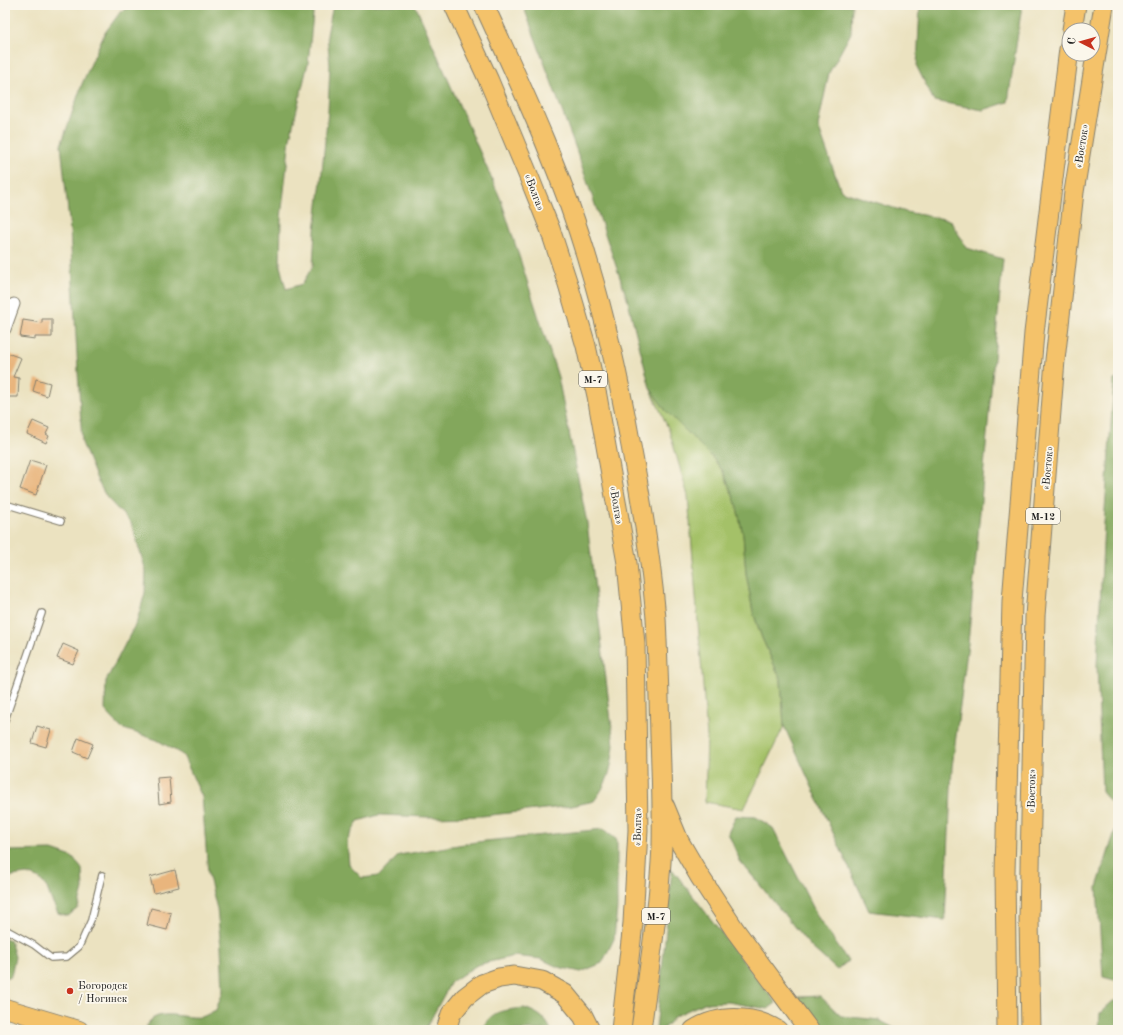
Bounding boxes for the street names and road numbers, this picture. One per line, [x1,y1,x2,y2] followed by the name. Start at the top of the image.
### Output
[1074,123,1091,169] street label: «Восток»
[521,172,546,213] street label: «Волга»
[579,371,607,387] road number: М-7
[1041,445,1056,491] street label: «Восток»
[607,485,624,525] street label: «Волга»
[1026,508,1060,524] road number: М-12
[1027,769,1038,813] street label: «Восток»
[633,807,644,847] street label: «Волга»
[642,908,670,924] road number: М-7

